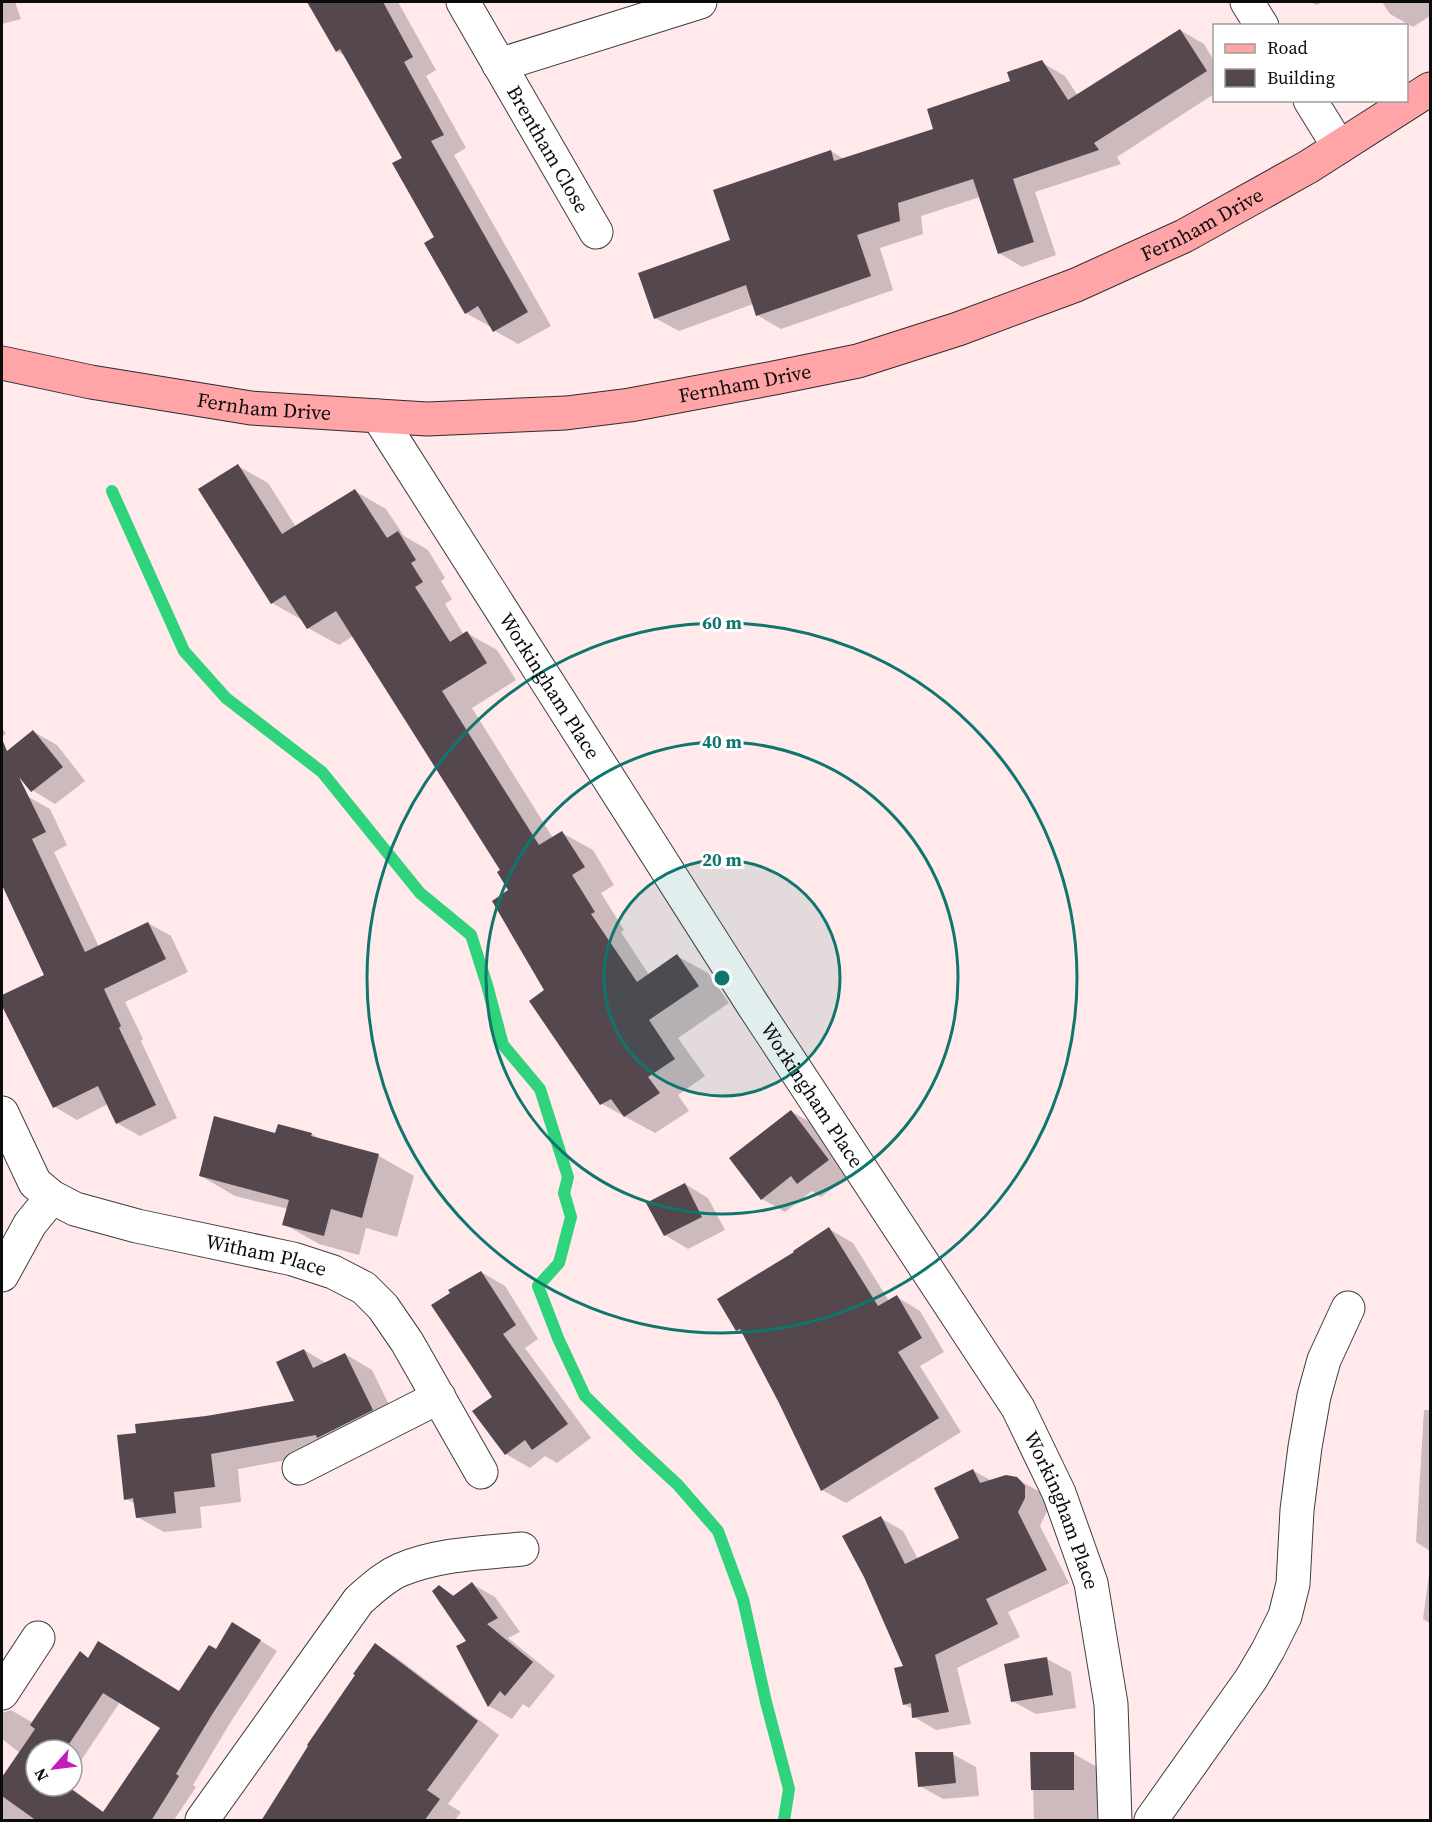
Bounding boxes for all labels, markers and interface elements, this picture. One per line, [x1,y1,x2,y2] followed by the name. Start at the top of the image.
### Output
[1213,24,1408,102] legend
[1267,35,1308,60] text: Road
[1267,65,1335,90] text: Building
[500,80,596,218] street label: Brentham Close
[1136,181,1268,268] street label: Fernham Drive
[676,357,814,410] street label: Fernham Drive
[195,385,332,427] street label: Fernham Drive
[493,607,607,765] street label: Workingham Place
[702,610,742,635] text: 60 m
[702,729,742,754] text: 40 m
[702,847,742,872] text: 20 m
[712,968,732,988] centre of rings
[754,1017,870,1173] street label: Workingham Place
[203,1227,330,1283] street label: Witham Place
[1017,1426,1106,1591] street label: Workingham Place
[24,1738,84,1798] north arrow
[28,1764,53,1785] text: N

